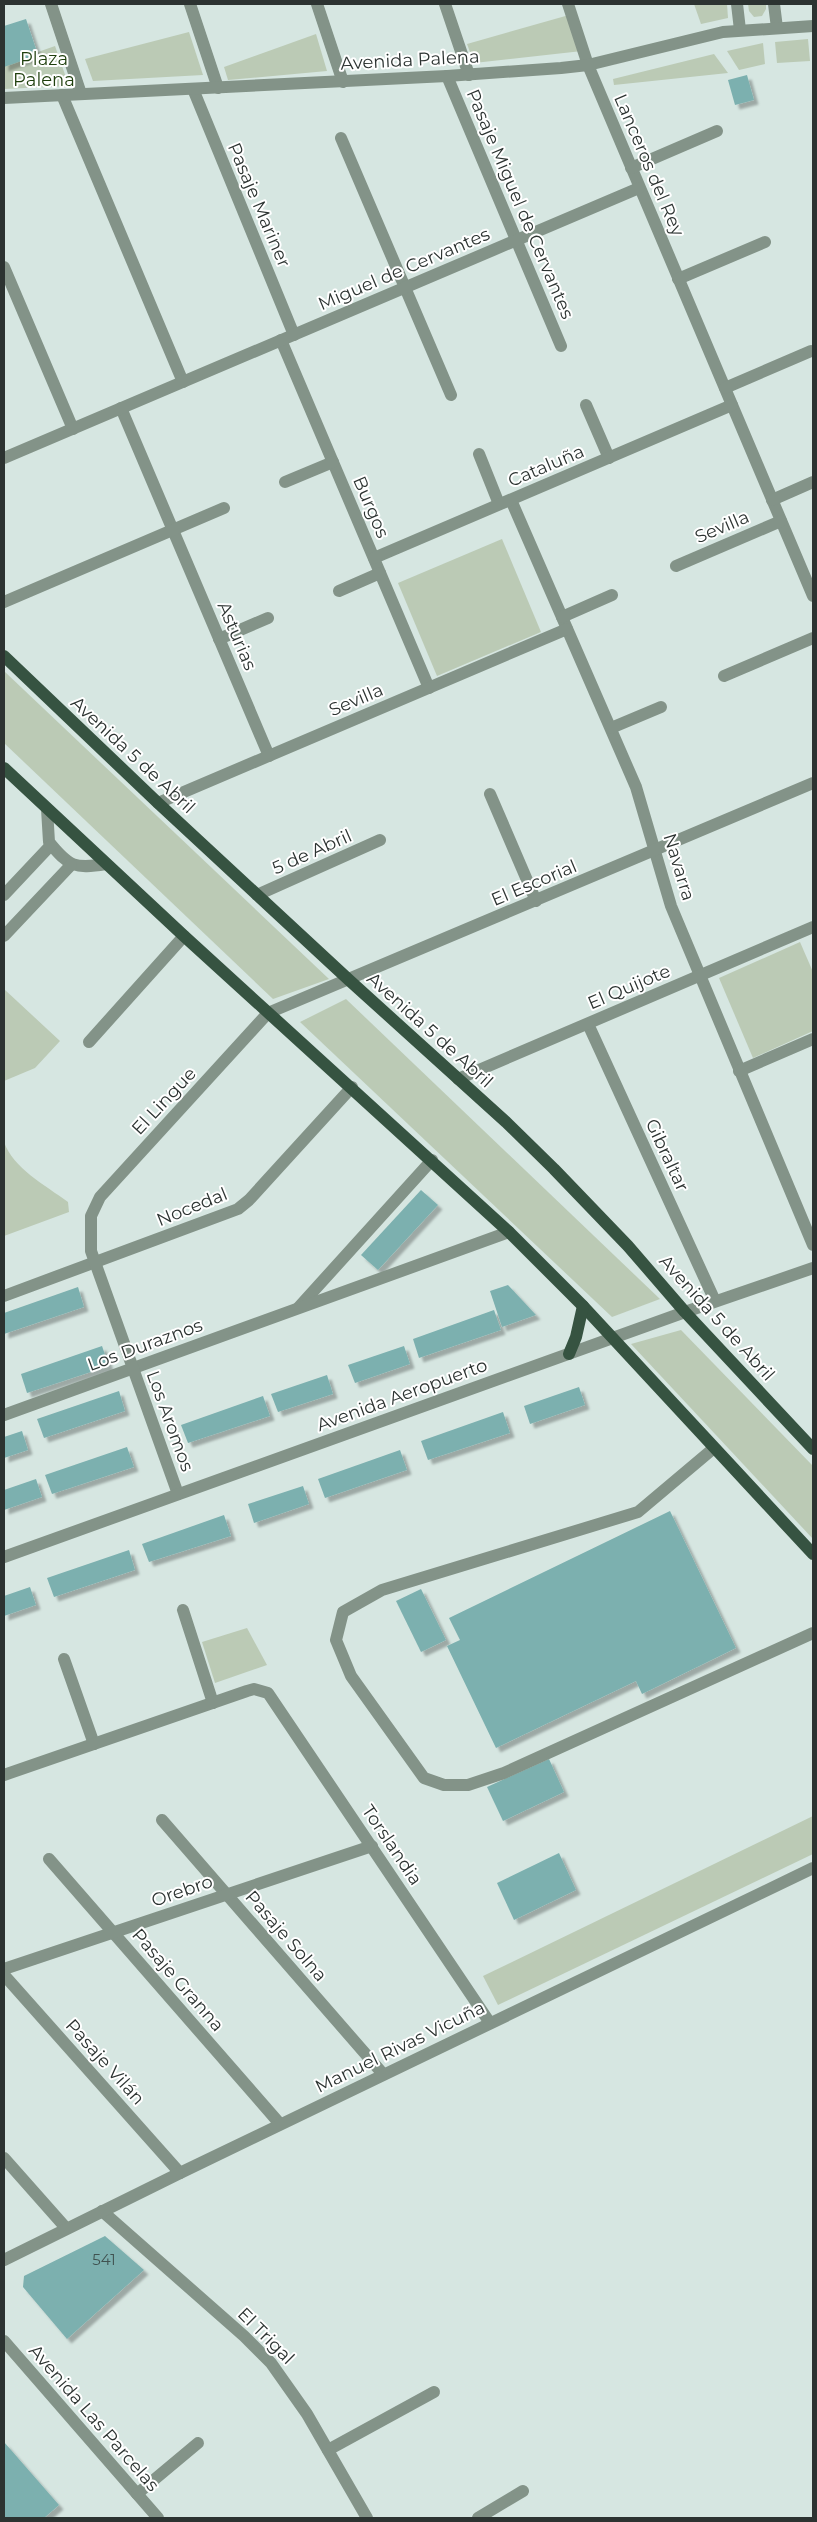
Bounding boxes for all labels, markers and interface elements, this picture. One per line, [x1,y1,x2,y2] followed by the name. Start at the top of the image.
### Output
[340,45,480,75] street label: Avenida Palena
[13,48,75,91] park label: Plaza Palena
[462,86,579,322] street label: Pasaje Miguel de Cervantes
[609,91,689,240] street label: Lanceros del Rey
[223,139,295,271] street label: Pasaje Mariner
[315,223,493,315] street label: Miguel de Cervantes
[505,440,587,492] street label: Cataluña
[348,473,394,541] street label: Burgos
[692,506,752,548] street label: Sevilla
[213,598,261,674] street label: Asturias
[326,679,386,721] street label: Sevilla
[66,692,200,818] street label: Avenida 5 de Abril
[269,825,355,879] street label: 5 de Abril
[658,831,700,903] street label: Navarra
[488,855,580,911] street label: El Escorial
[584,960,674,1014] street label: El Quijote
[362,968,498,1092] street label: Avenida 5 de Abril
[127,1063,201,1139] street label: El Lingue
[641,1115,693,1195] street label: Gibraltar
[153,1183,231,1231] street label: Nocedal
[655,1250,779,1386] street label: Avenida 5 de Abril
[84,1314,206,1376] street label: Los Duraznos
[314,1354,490,1436] street label: Avenida Aeropuerto
[142,1368,198,1475] street label: Los Aromos
[357,1801,427,1889] street label: Torslandia
[148,1870,216,1912] street label: Orebro
[241,1886,331,1986] street label: Pasaje Solna
[127,1924,229,2036] street label: Pasaje Granna
[312,1996,488,2098] street label: Manuel Rivas Vicuña
[61,2015,149,2109] street label: Pasaje Vilán
[92,2250,116,2269] house number: 541
[233,2303,299,2369] street label: El Trigal
[24,2340,164,2496] street label: Avenida Las Parcelas

